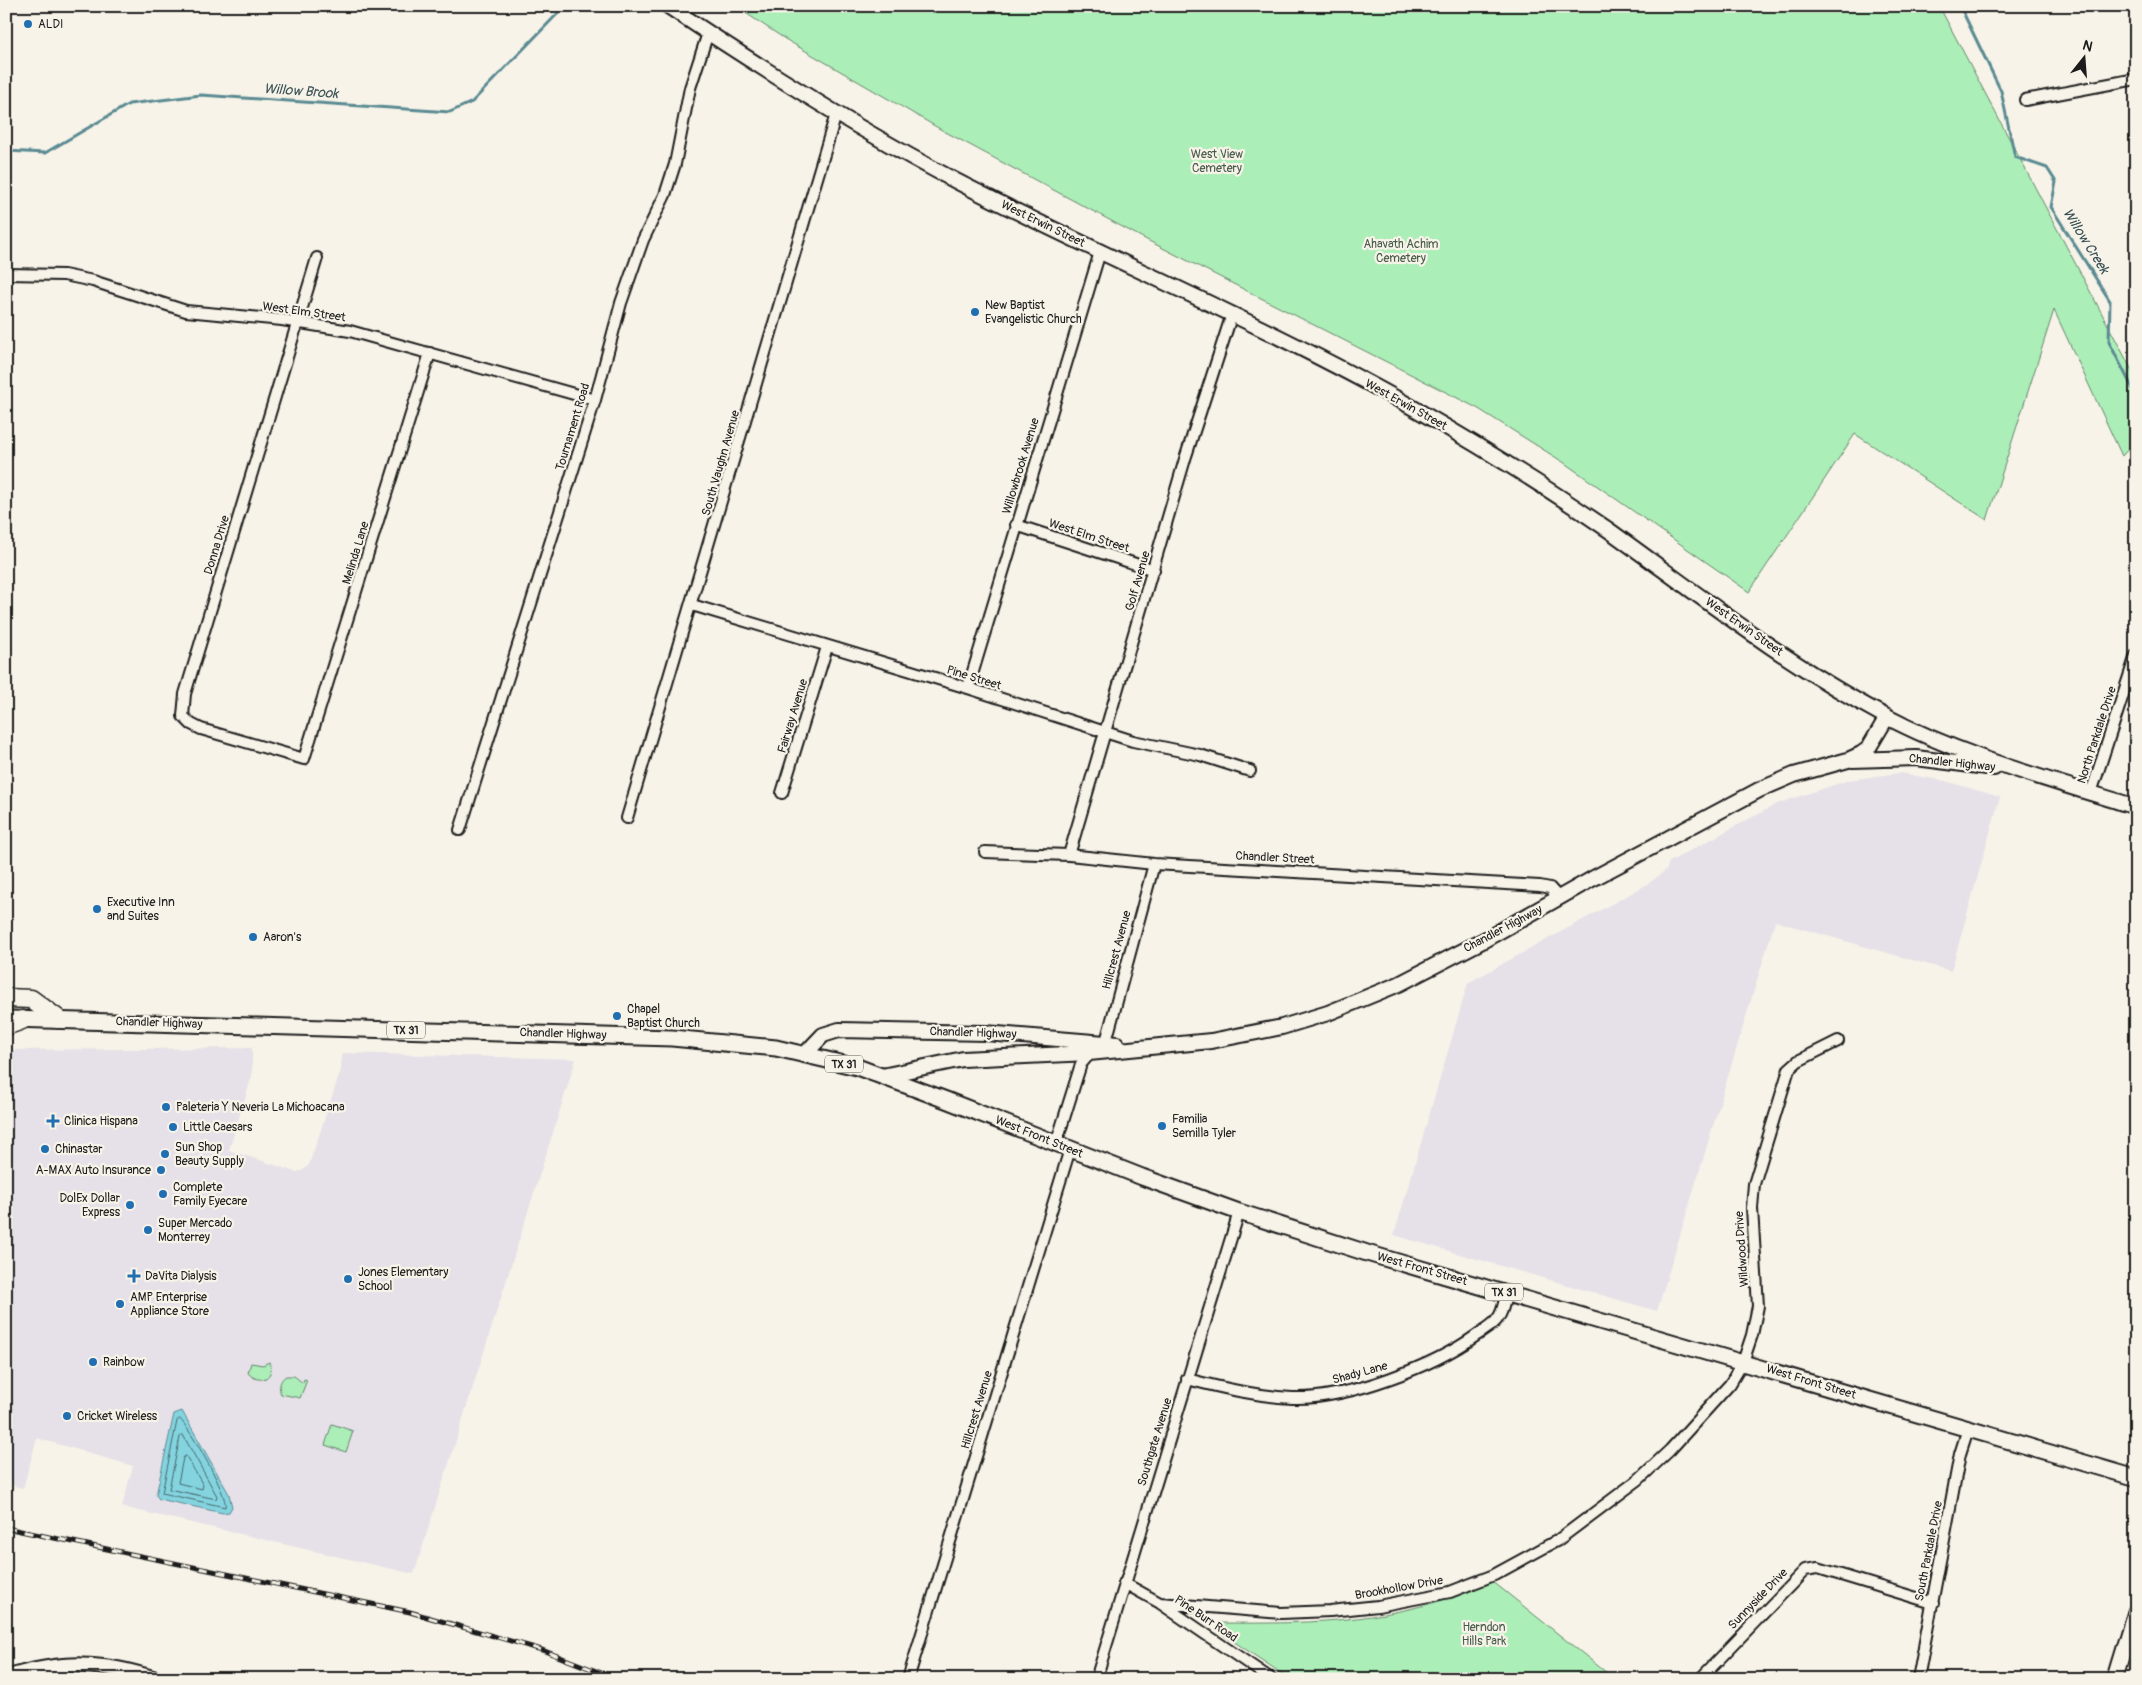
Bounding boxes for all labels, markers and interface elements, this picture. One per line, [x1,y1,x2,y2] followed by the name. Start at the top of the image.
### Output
[38,17,63,32] place label: ALDI
[22,18,34,30] marker: ALDI
[2060,32,2110,82] north arrow
[2081,37,2095,56] text: N
[263,80,340,102] water label: Willow Brook
[1191,147,1243,176] park label: West View Cemetery
[999,197,1088,251] street label: West Erwin Street
[2059,205,2113,278] water label: Willow Creek
[1364,237,1439,266] park label: Ahavath Achim Cemetery
[985,298,1082,327] place label: New Baptist Evangelistic Church
[261,299,347,325] street label: West Elm Street
[969,306,981,318] marker: New Baptist Evangelistic Church
[1362,376,1450,434] street label: West Erwin Street
[553,381,593,472] street label: Tournament Road
[699,408,743,518] street label: South Vaughn Avenue
[999,416,1043,516] street label: Willowbrook Avenue
[201,513,233,576] street label: Donna Drive
[1047,516,1131,556] street label: West Elm Street
[339,520,373,586] street label: Melinda Lane
[1122,549,1154,613] street label: Golf Avenue
[1702,595,1786,659] street label: West Erwin Street
[945,663,1003,693] street label: Pine Street
[775,677,811,755] street label: Fairway Avenue
[2074,684,2120,786] street label: North Parkdale Drive
[1908,751,1996,775] street label: Chandler Highway
[1235,848,1315,868] street label: Chandler Street
[107,895,175,924] place label: Executive Inn and Suites
[1461,902,1545,956] street label: Chandler Highway
[91,903,103,915] marker: Executive Inn and Suites
[1099,909,1135,991] street label: Hillcrest Avenue
[263,930,302,945] place label: Aaron's
[247,931,259,943] marker: Aaron's
[627,1002,700,1031] place label: Chapel Baptist Church
[611,1010,623,1022] marker: Chapel Baptist Church
[115,1014,203,1032] street label: Chandler Highway
[387,1022,425,1038] road number: TX 31
[929,1024,1017,1042] street label: Chandler Highway
[519,1025,607,1043] street label: Chandler Highway
[825,1056,863,1072] road number: TX 31
[176,1100,345,1115] place label: Paleteria Y Neveria La Michoacana
[160,1101,172,1113] marker: Paleteria Y Neveria La Michoacana
[1172,1112,1237,1141] place label: Familia Semilla Tyler
[993,1113,1085,1161] street label: West Front Street
[46,1114,60,1128] marker: Clinica Hispana
[64,1114,138,1129] place label: Clinica Hispana
[183,1120,253,1135] place label: Little Caesars
[1156,1120,1168,1132] marker: Familia Semilla Tyler
[167,1121,179,1133] marker: Little Caesars
[175,1140,244,1169] place label: Sun Shop Beauty Supply
[55,1142,103,1157] place label: Chinastar
[39,1143,51,1155] marker: Chinastar
[159,1148,171,1160] marker: Sun Shop Beauty Supply
[36,1163,151,1178] place label: A-MAX Auto Insurance
[155,1164,167,1176] marker: A-MAX Auto Insurance
[173,1180,247,1209] place label: Complete Family Eyecare
[157,1188,169,1200] marker: Complete Family Eyecare
[59,1191,121,1220] place label: DolEx Dollar Express
[124,1199,136,1211] marker: DolEx Dollar Express
[1732,1210,1752,1288] street label: Wildwood Drive
[158,1216,233,1245] place label: Super Mercado Monterrey
[142,1224,154,1236] marker: Super Mercado Monterrey
[1375,1249,1469,1289] street label: West Front Street
[358,1265,448,1294] place label: Jones Elementary School
[127,1269,141,1283] marker: DaVita Dialysis
[145,1269,217,1284] place label: DaVita Dialysis
[342,1273,354,1285] marker: Jones Elementary School
[1485,1284,1523,1300] road number: TX 31
[130,1290,209,1319] place label: AMP Enterprise Appliance Store
[114,1298,126,1310] marker: AMP Enterprise Appliance Store
[103,1355,145,1370] place label: Rainbow
[87,1356,99,1368] marker: Rainbow
[1331,1358,1389,1388] street label: Shady Lane
[1764,1361,1858,1403] street label: West Front Street
[958,1369,996,1451] street label: Hillcrest Avenue
[1134,1396,1176,1488] street label: Southgate Avenue
[77,1409,158,1424] place label: Cricket Wireless
[61,1410,73,1422] marker: Cricket Wireless
[1912,1499,1946,1603] street label: South Parkdale Drive
[1725,1565,1791,1633] street label: Sunnyside Drive
[1354,1573,1444,1603] street label: Brookhollow Drive
[1172,1592,1240,1646] street label: Pine Burr Road
[1462,1620,1506,1649] park label: Herndon Hills Park

